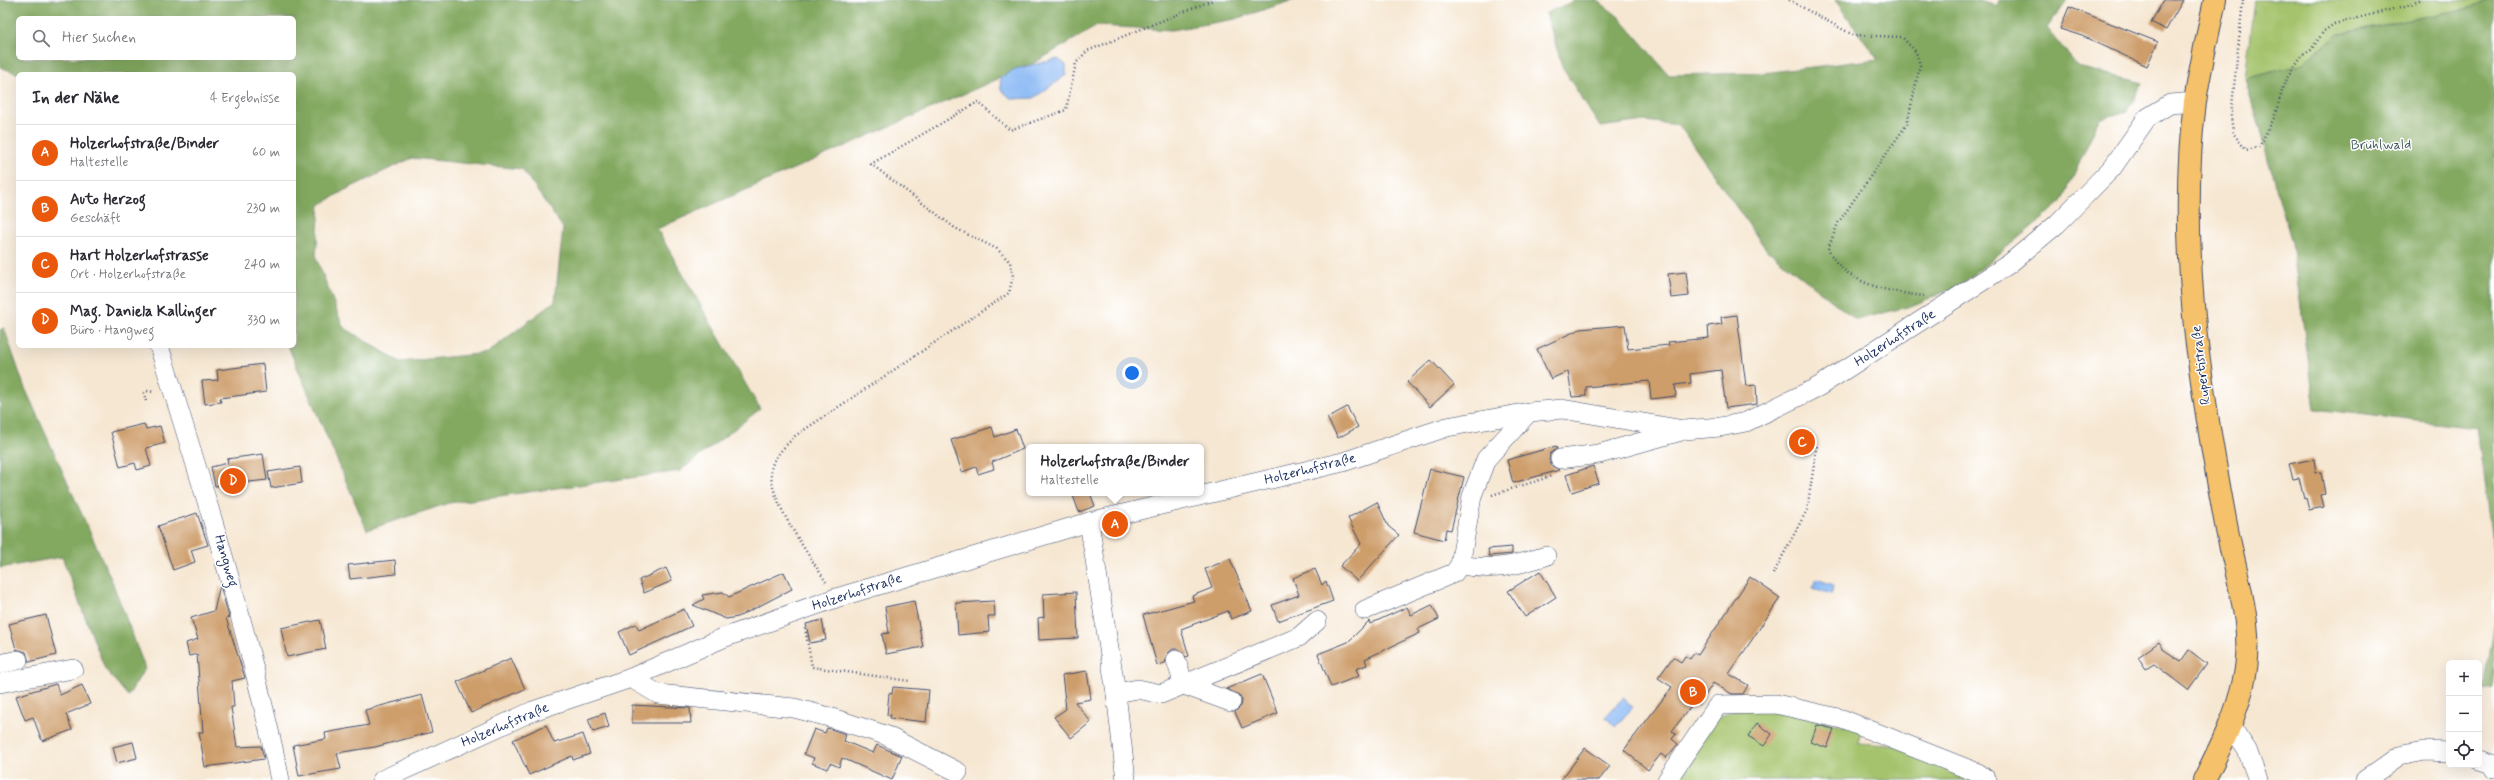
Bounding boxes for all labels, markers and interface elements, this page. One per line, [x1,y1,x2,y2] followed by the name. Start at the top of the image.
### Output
[16,16,296,60] search box
[30,27,52,49] icon: search
[62,28,136,48] text: Hier suchen
[32,87,120,109] text: In der Nähe
[210,90,280,107] text: 4 Ergebnisse
[70,134,219,154] text: Holzerhofstraße/Binder
[2351,136,2411,154] park label: Brühlwald
[41,144,49,161] text: A
[252,144,280,161] text: 60 m
[70,154,128,171] text: Haltestelle
[70,190,146,210] text: Auto Herzog
[41,200,49,217] text: B
[246,200,280,217] text: 230 m
[70,210,121,227] text: Geschäft
[70,246,209,266] text: Hart Holzerhofstrasse
[40,256,50,273] text: C
[244,256,280,273] text: 240 m
[70,266,186,283] text: Ort · Holzerhofstraße
[70,302,216,322] text: Mag. Daniela Kallinger
[1851,305,1939,371] street label: Holzerhofstraße
[41,312,49,329] text: D
[247,312,280,329] text: 330 m
[70,322,154,339] text: Büro · Hangweg
[2187,324,2215,406] street label: Rupertistraße
[1122,363,1142,383] your location
[1789,427,1815,457] pin: C
[1026,444,1204,496] popup
[1262,449,1358,489] street label: Holzerhofstraße
[1041,452,1189,472] text: Holzerhofstraße/Binder
[220,466,246,496] pin: D
[1041,472,1099,489] text: Haltestelle
[1102,509,1128,539] pin: A
[208,533,242,590] street label: Hangweg
[810,569,904,615] street label: Holzerhofstraße
[2446,660,2482,768] map controls
[2446,660,2482,696] button: +
[1680,677,1706,707] pin: B
[2446,696,2482,732] button: −
[458,698,552,752] street label: Holzerhofstraße
[2446,732,2482,768] button: locate

